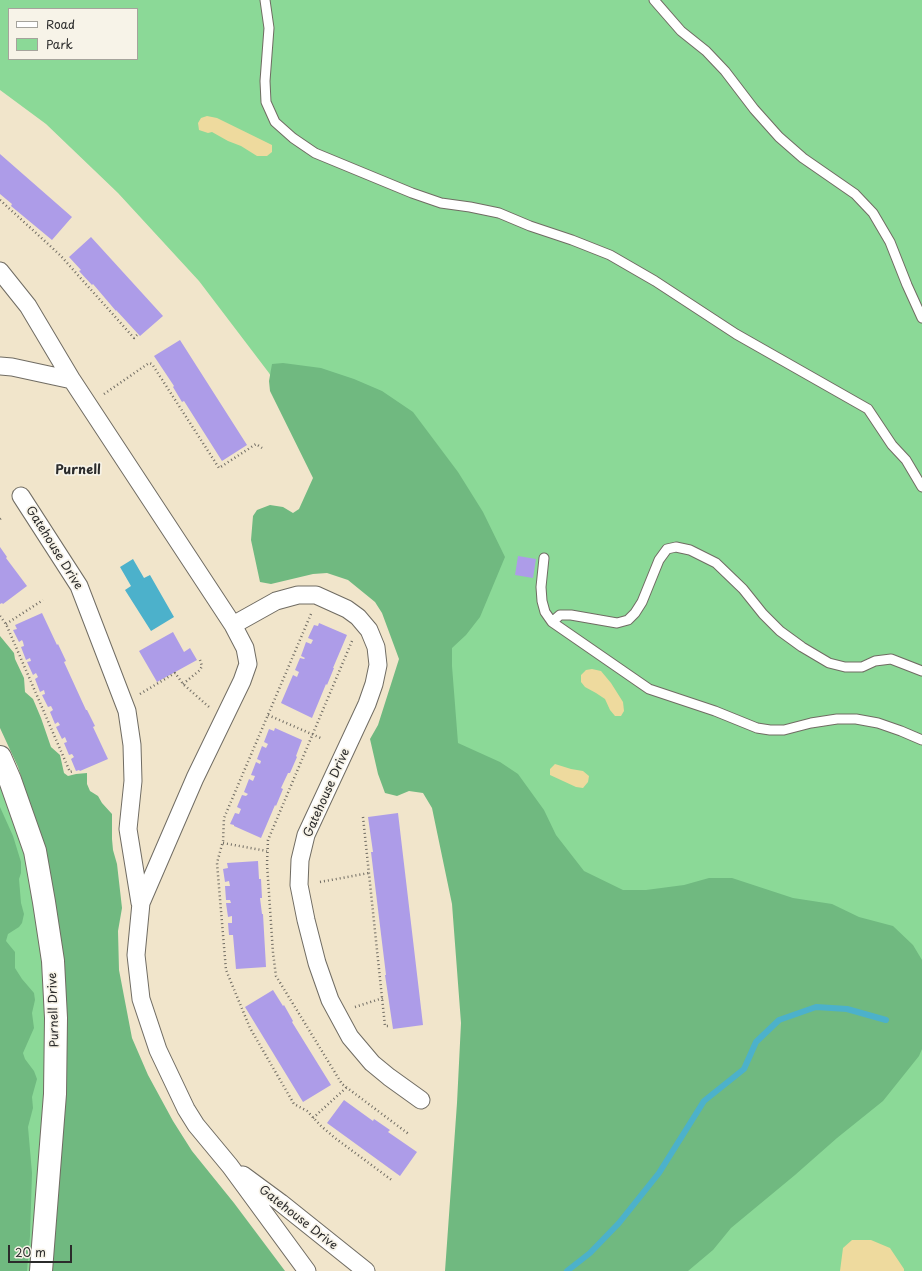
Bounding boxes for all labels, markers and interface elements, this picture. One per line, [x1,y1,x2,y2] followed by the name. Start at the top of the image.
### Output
[8,8,138,60] legend
[46,15,75,33] text: Road
[46,35,73,53] text: Park
[55,462,101,478] district label: Purnell
[23,504,85,592] street label: Gatehouse Drive
[301,746,353,840] street label: Gatehouse Drive
[45,972,63,1048] street label: Purnell Drive
[256,1183,340,1253] street label: Gatehouse Drive
[10,1237,74,1263] scale bar
[15,1243,46,1261] text: 20 m

